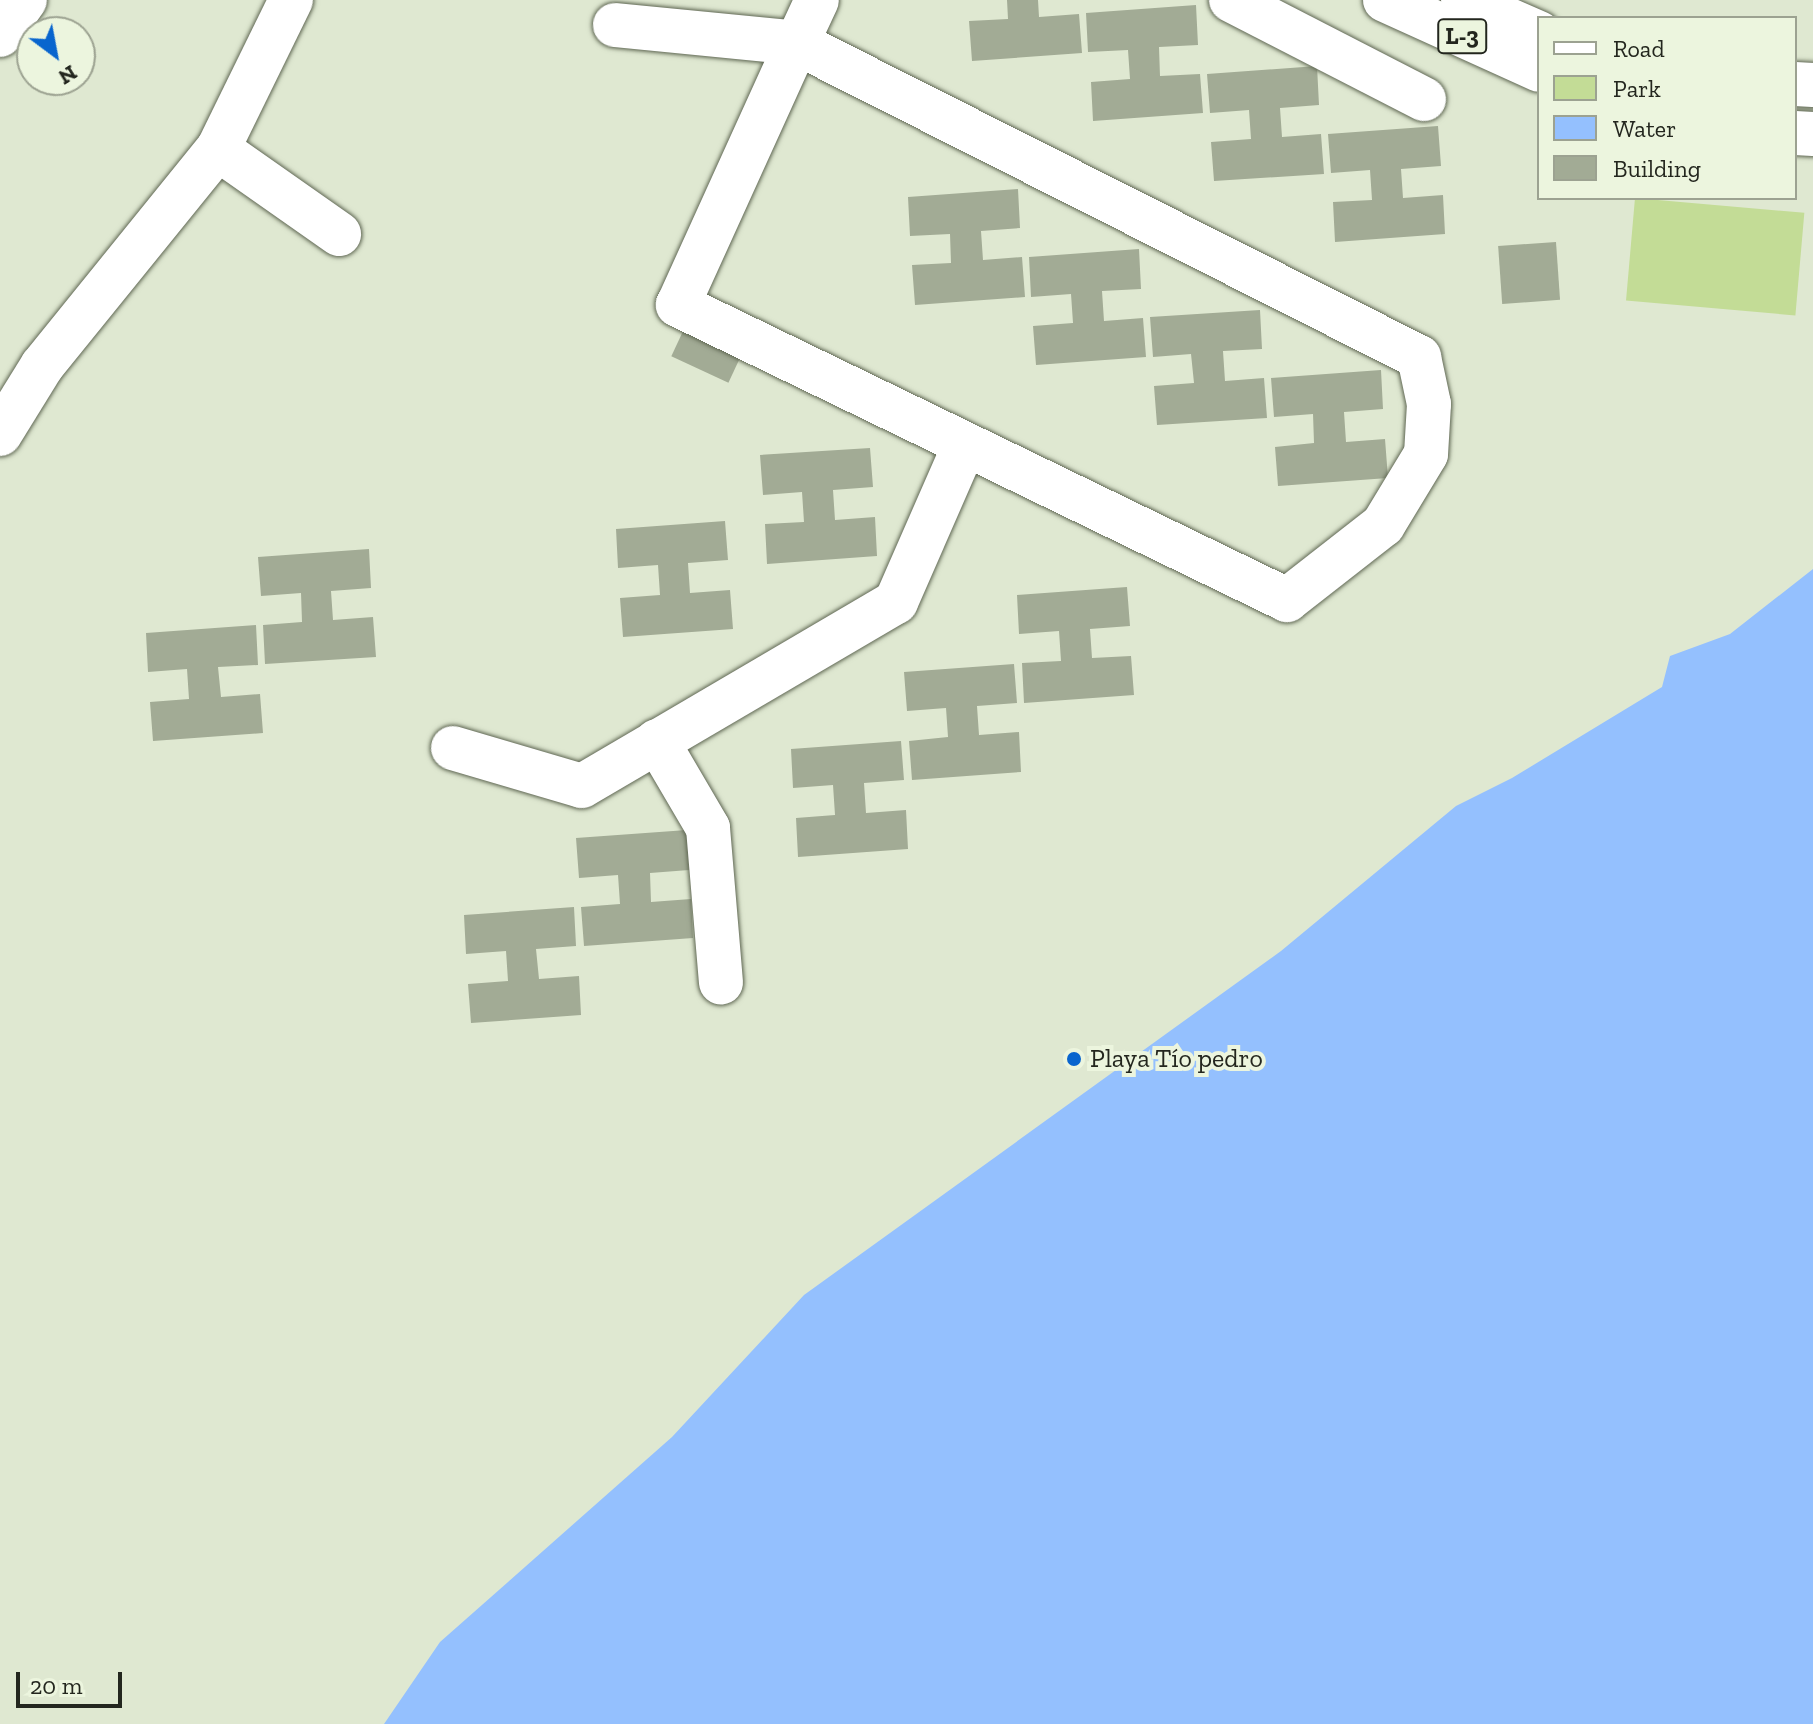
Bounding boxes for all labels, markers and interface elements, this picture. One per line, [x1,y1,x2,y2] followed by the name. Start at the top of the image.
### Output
[16,16,96,96] north arrow
[1436,16,1488,56] road number: L-3
[1537,16,1797,200] legend
[1613,34,1665,63] text: Road
[54,59,82,91] text: N
[1613,74,1661,103] text: Park
[1613,114,1676,143] text: Water
[1613,154,1701,183] text: Building
[1090,1043,1263,1075] place label: Playa Tío pedro
[1065,1050,1083,1068] marker: Playa Tío pedro
[20,1656,126,1706] scale bar
[30,1671,82,1700] text: 20 m

